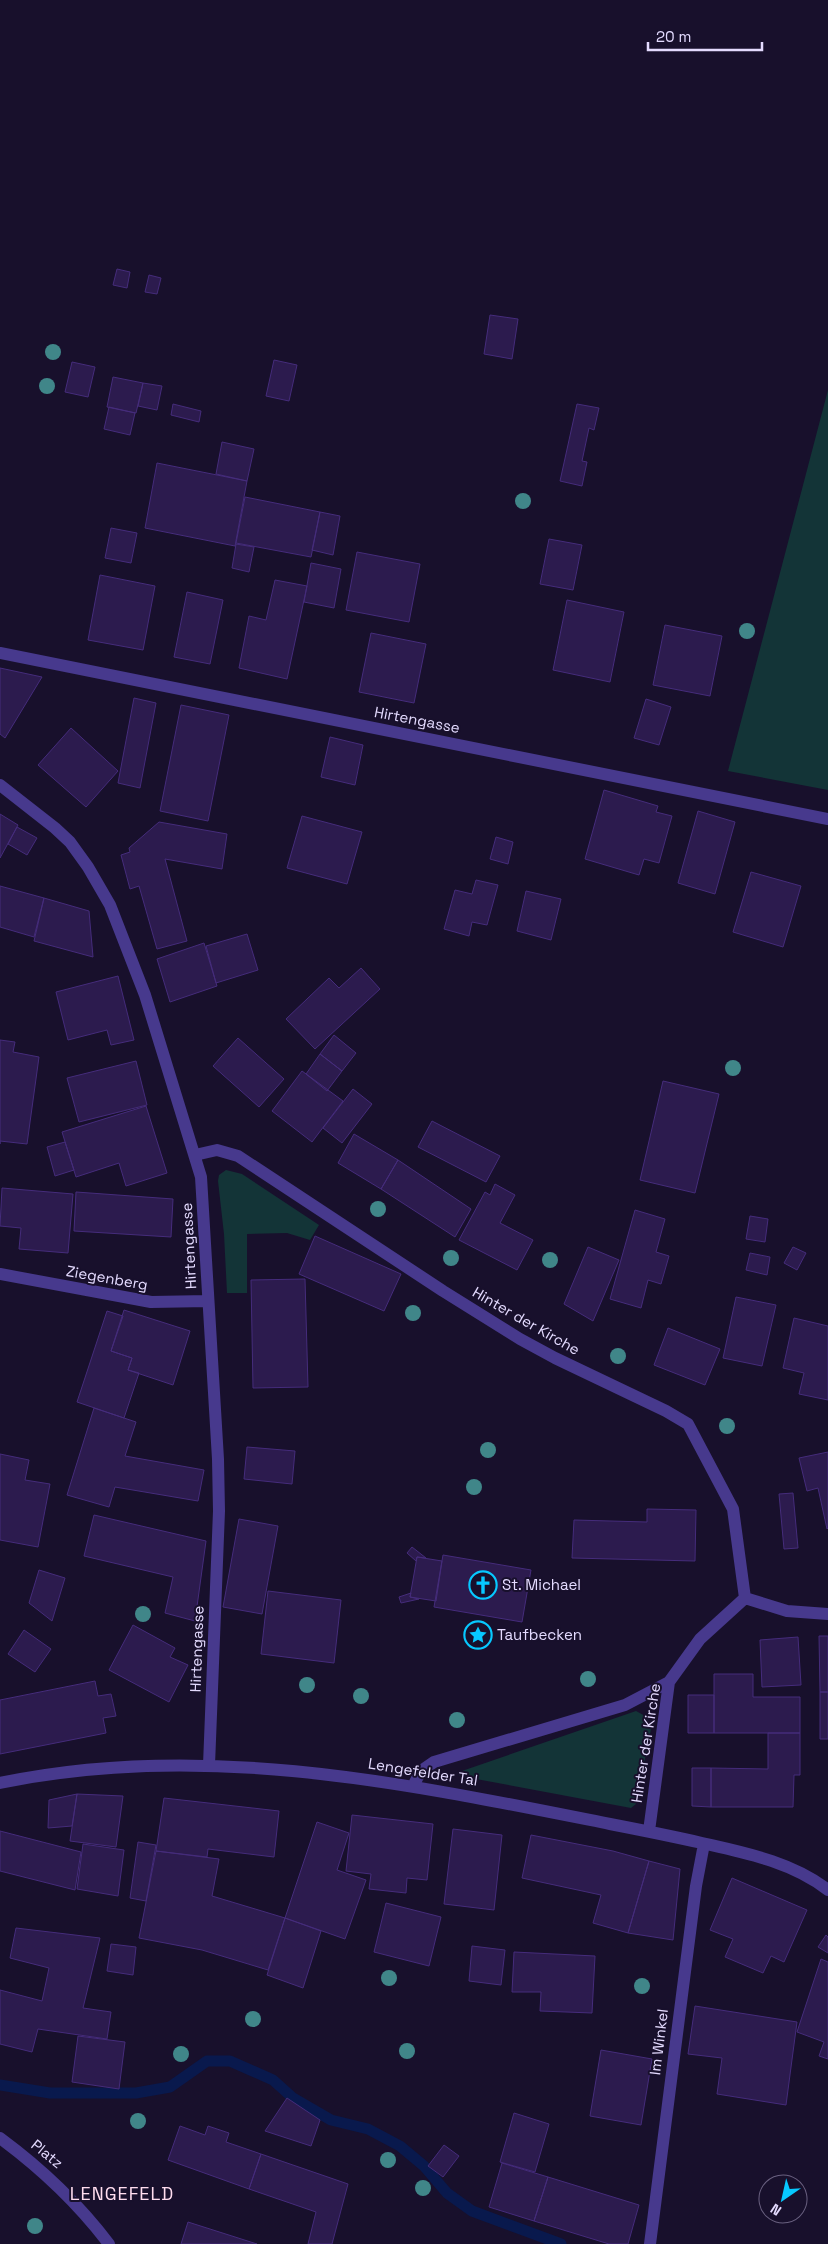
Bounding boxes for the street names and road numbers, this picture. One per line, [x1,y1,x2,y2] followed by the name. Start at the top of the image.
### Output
[373,702,462,737] street label: Hirtengasse
[177,1202,200,1290] street label: Hirtengasse
[65,1261,149,1294] street label: Ziegenberg
[469,1282,583,1359] street label: Hinter der Kirche
[185,1605,208,1693] street label: Hirtengasse
[627,1682,664,1804] street label: Hinter der Kirche
[367,1753,479,1790] street label: Lengefelder Tal
[645,2008,672,2076] street label: Im Winkel
[28,2135,67,2172] street label: Platz

